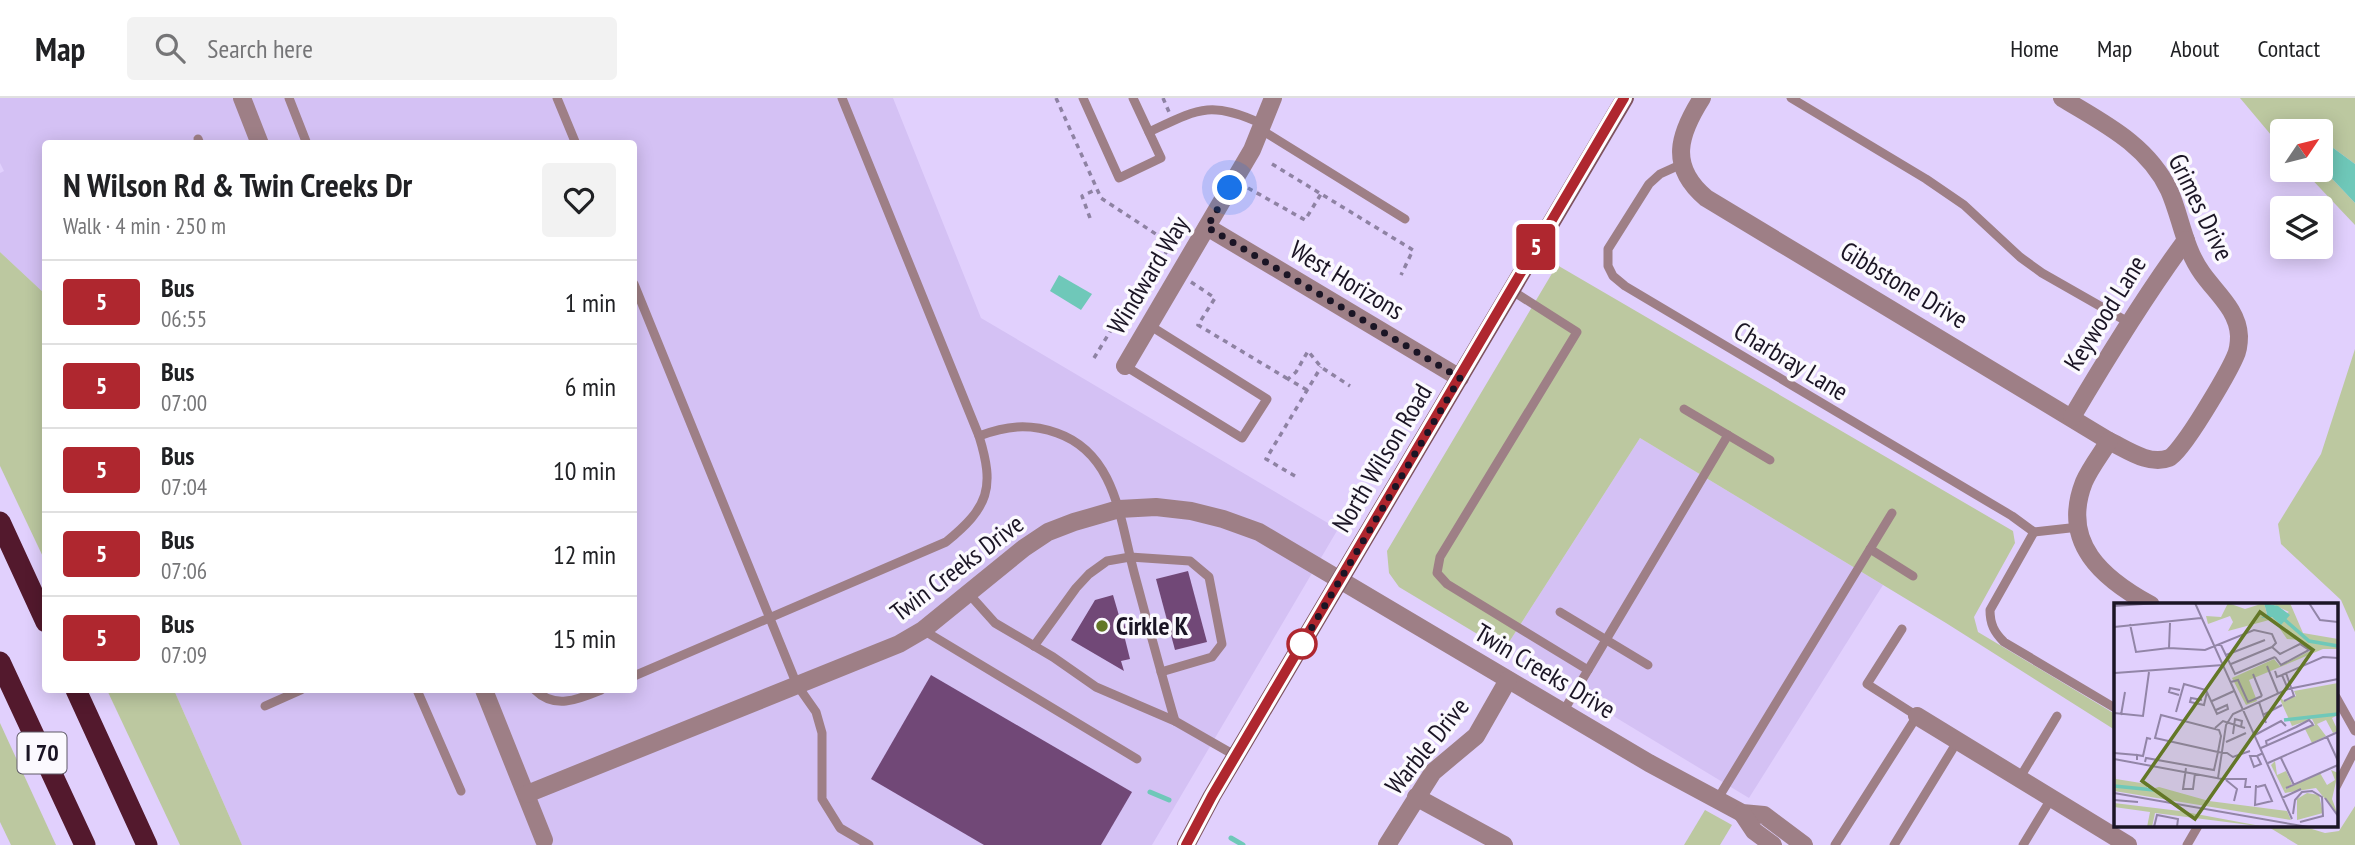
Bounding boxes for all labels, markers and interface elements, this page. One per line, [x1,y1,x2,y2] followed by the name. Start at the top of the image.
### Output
[127,17,617,80] search box
[35,27,85,70] text: Map
[151,29,189,67] icon: search
[207,32,313,65] text: Search here
[2010,33,2059,64] text: Home
[2097,33,2132,64] text: Map
[2170,33,2219,64] text: About
[2257,33,2320,64] text: Contact
[2270,119,2333,182] north arrow
[2270,119,2333,259] map controls
[2161,148,2241,266] street label: Grimes Drive
[63,163,412,206] text: N Wilson Rd & Twin Creeks Dr
[542,163,616,237] button: heart
[1212,170,1247,205] your location
[2270,196,2333,259] button: layers
[1099,210,1196,340] street label: Windward Way
[63,211,226,240] text: Walk · 4 min · 250 m
[1513,224,1559,270] line badge: 5
[1530,231,1542,262] text: 5
[1284,233,1410,326] street label: West Horizons
[1835,234,1974,336] street label: Gibbstone Drive
[2056,249,2153,376] street label: Keywood Lane
[161,271,194,304] text: Bus
[96,286,107,317] text: 5
[565,286,616,319] text: 1 min
[161,304,207,333] text: 06:55
[1728,314,1854,407] street label: Charbray Lane
[161,355,194,388] text: Bus
[96,370,107,401] text: 5
[565,370,616,403] text: 6 min
[1324,378,1439,538] street label: North Wilson Road
[161,388,207,417] text: 07:00
[161,439,194,472] text: Bus
[96,454,107,485] text: 5
[553,454,616,487] text: 10 min
[161,472,207,501] text: 07:04
[883,507,1030,628] street label: Twin Creeks Drive
[161,523,194,556] text: Bus
[96,538,107,569] text: 5
[553,538,616,571] text: 12 min
[161,556,207,585] text: 07:06
[2114,603,2338,828] inset map
[161,607,194,640] text: Bus
[1116,609,1189,642] place label: Cirkle K
[1469,616,1622,726] street label: Twin Creeks Drive
[1094,618,1110,634] marker: Cirkle K
[96,622,107,653] text: 5
[553,622,616,655] text: 15 min
[1287,629,1317,659] unlabelled marker
[161,640,207,669] text: 07:09
[1378,691,1476,801] street label: Warble Drive
[18,732,66,774] road number: I 70

